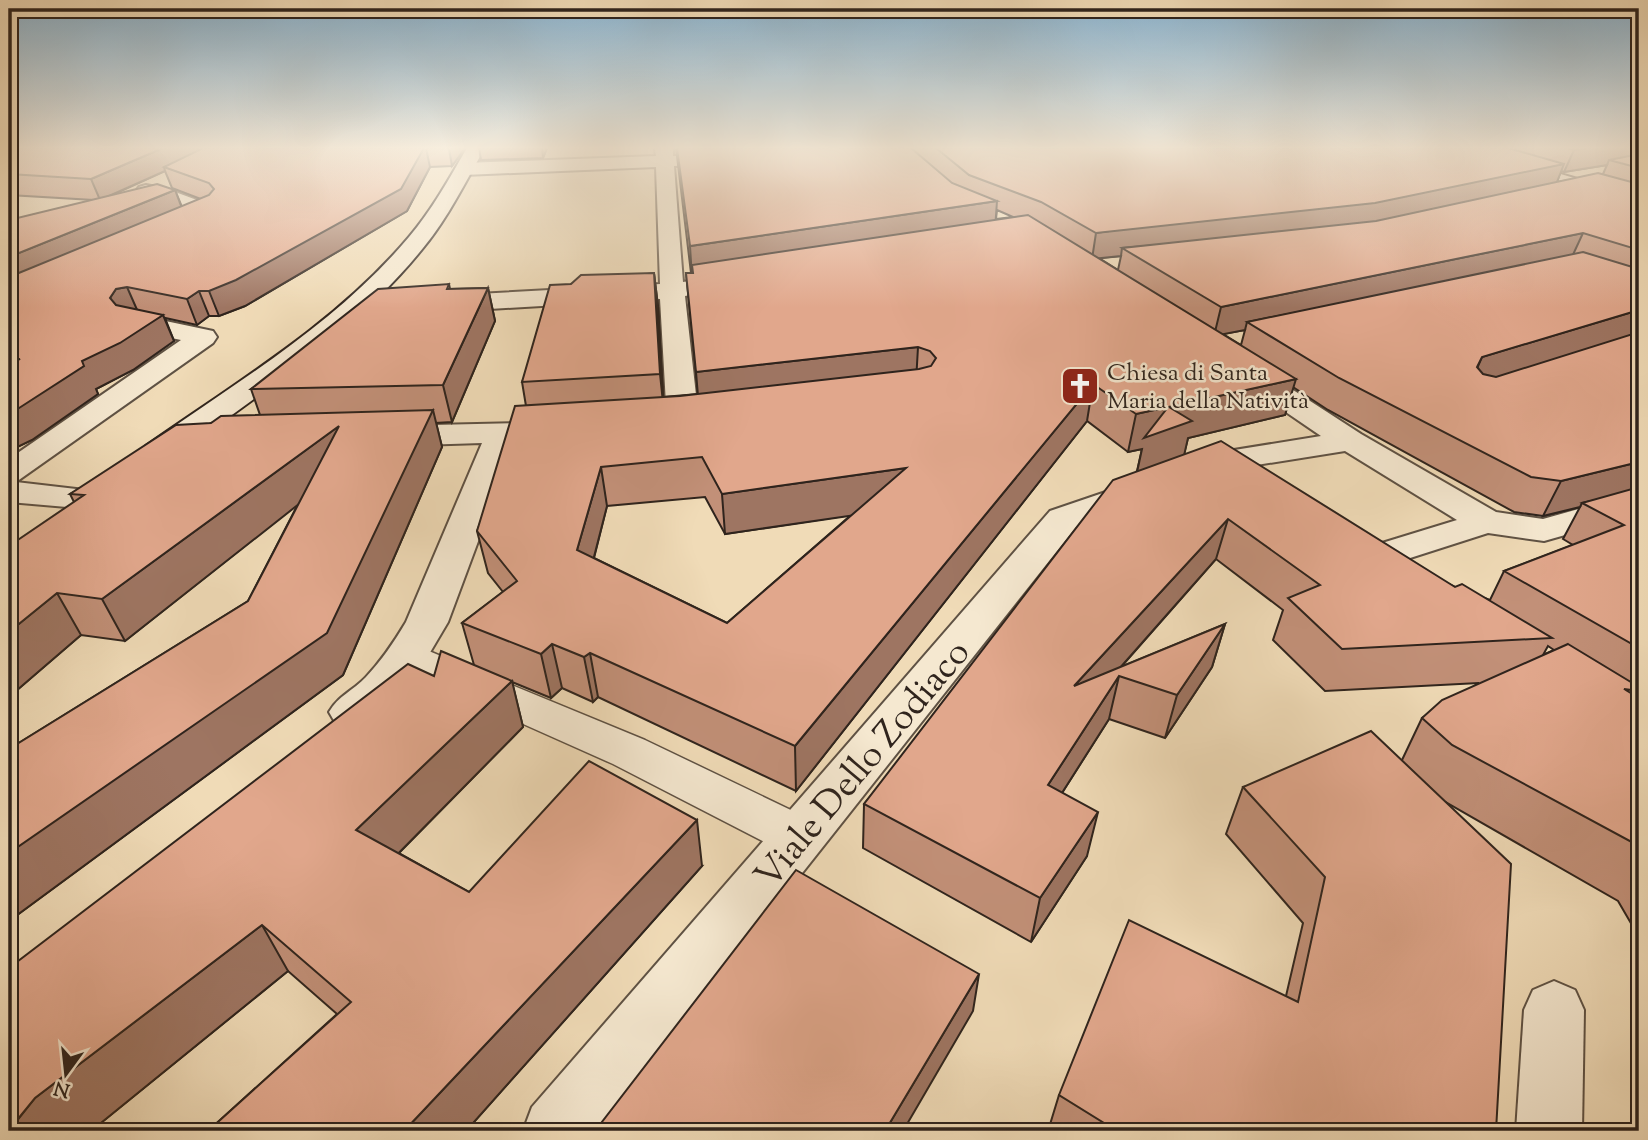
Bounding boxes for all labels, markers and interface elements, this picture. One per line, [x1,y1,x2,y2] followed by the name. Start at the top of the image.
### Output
[1107,357,1309,419] place label: Chiesa di Santa Maria della Natività
[1059,365,1101,407] church icon: Chiesa di Santa Maria della Natività
[743,629,985,902] street label: Viale Dello Zodiaco
[32,1038,102,1108] north arrow
[51,1073,73,1103] text: N

